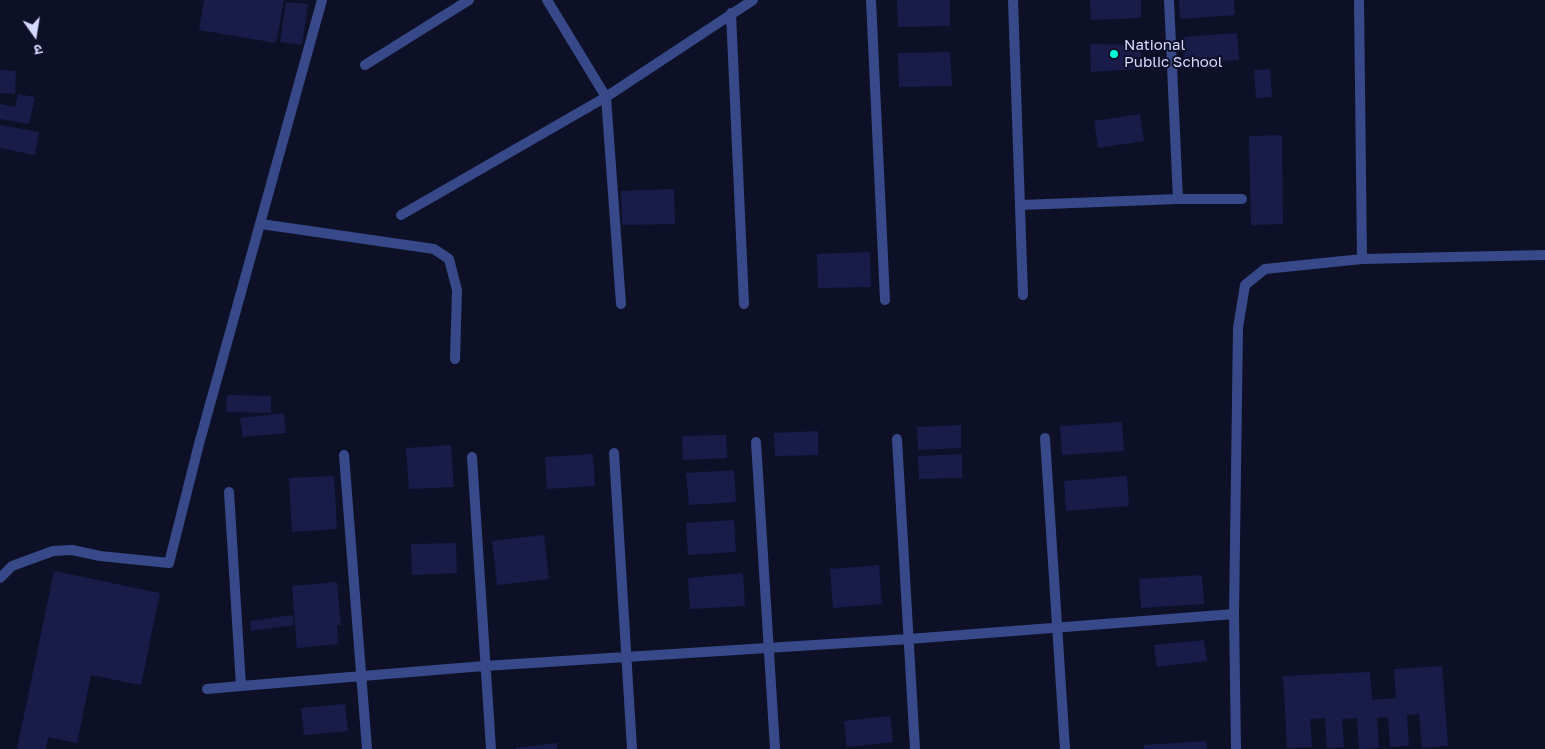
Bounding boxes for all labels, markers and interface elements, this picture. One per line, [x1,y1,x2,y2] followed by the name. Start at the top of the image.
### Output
[10,10,60,60] north arrow
[1124,36,1223,71] place label: National Public School
[33,41,44,59] text: उ
[1108,48,1120,60] marker: National Public School

